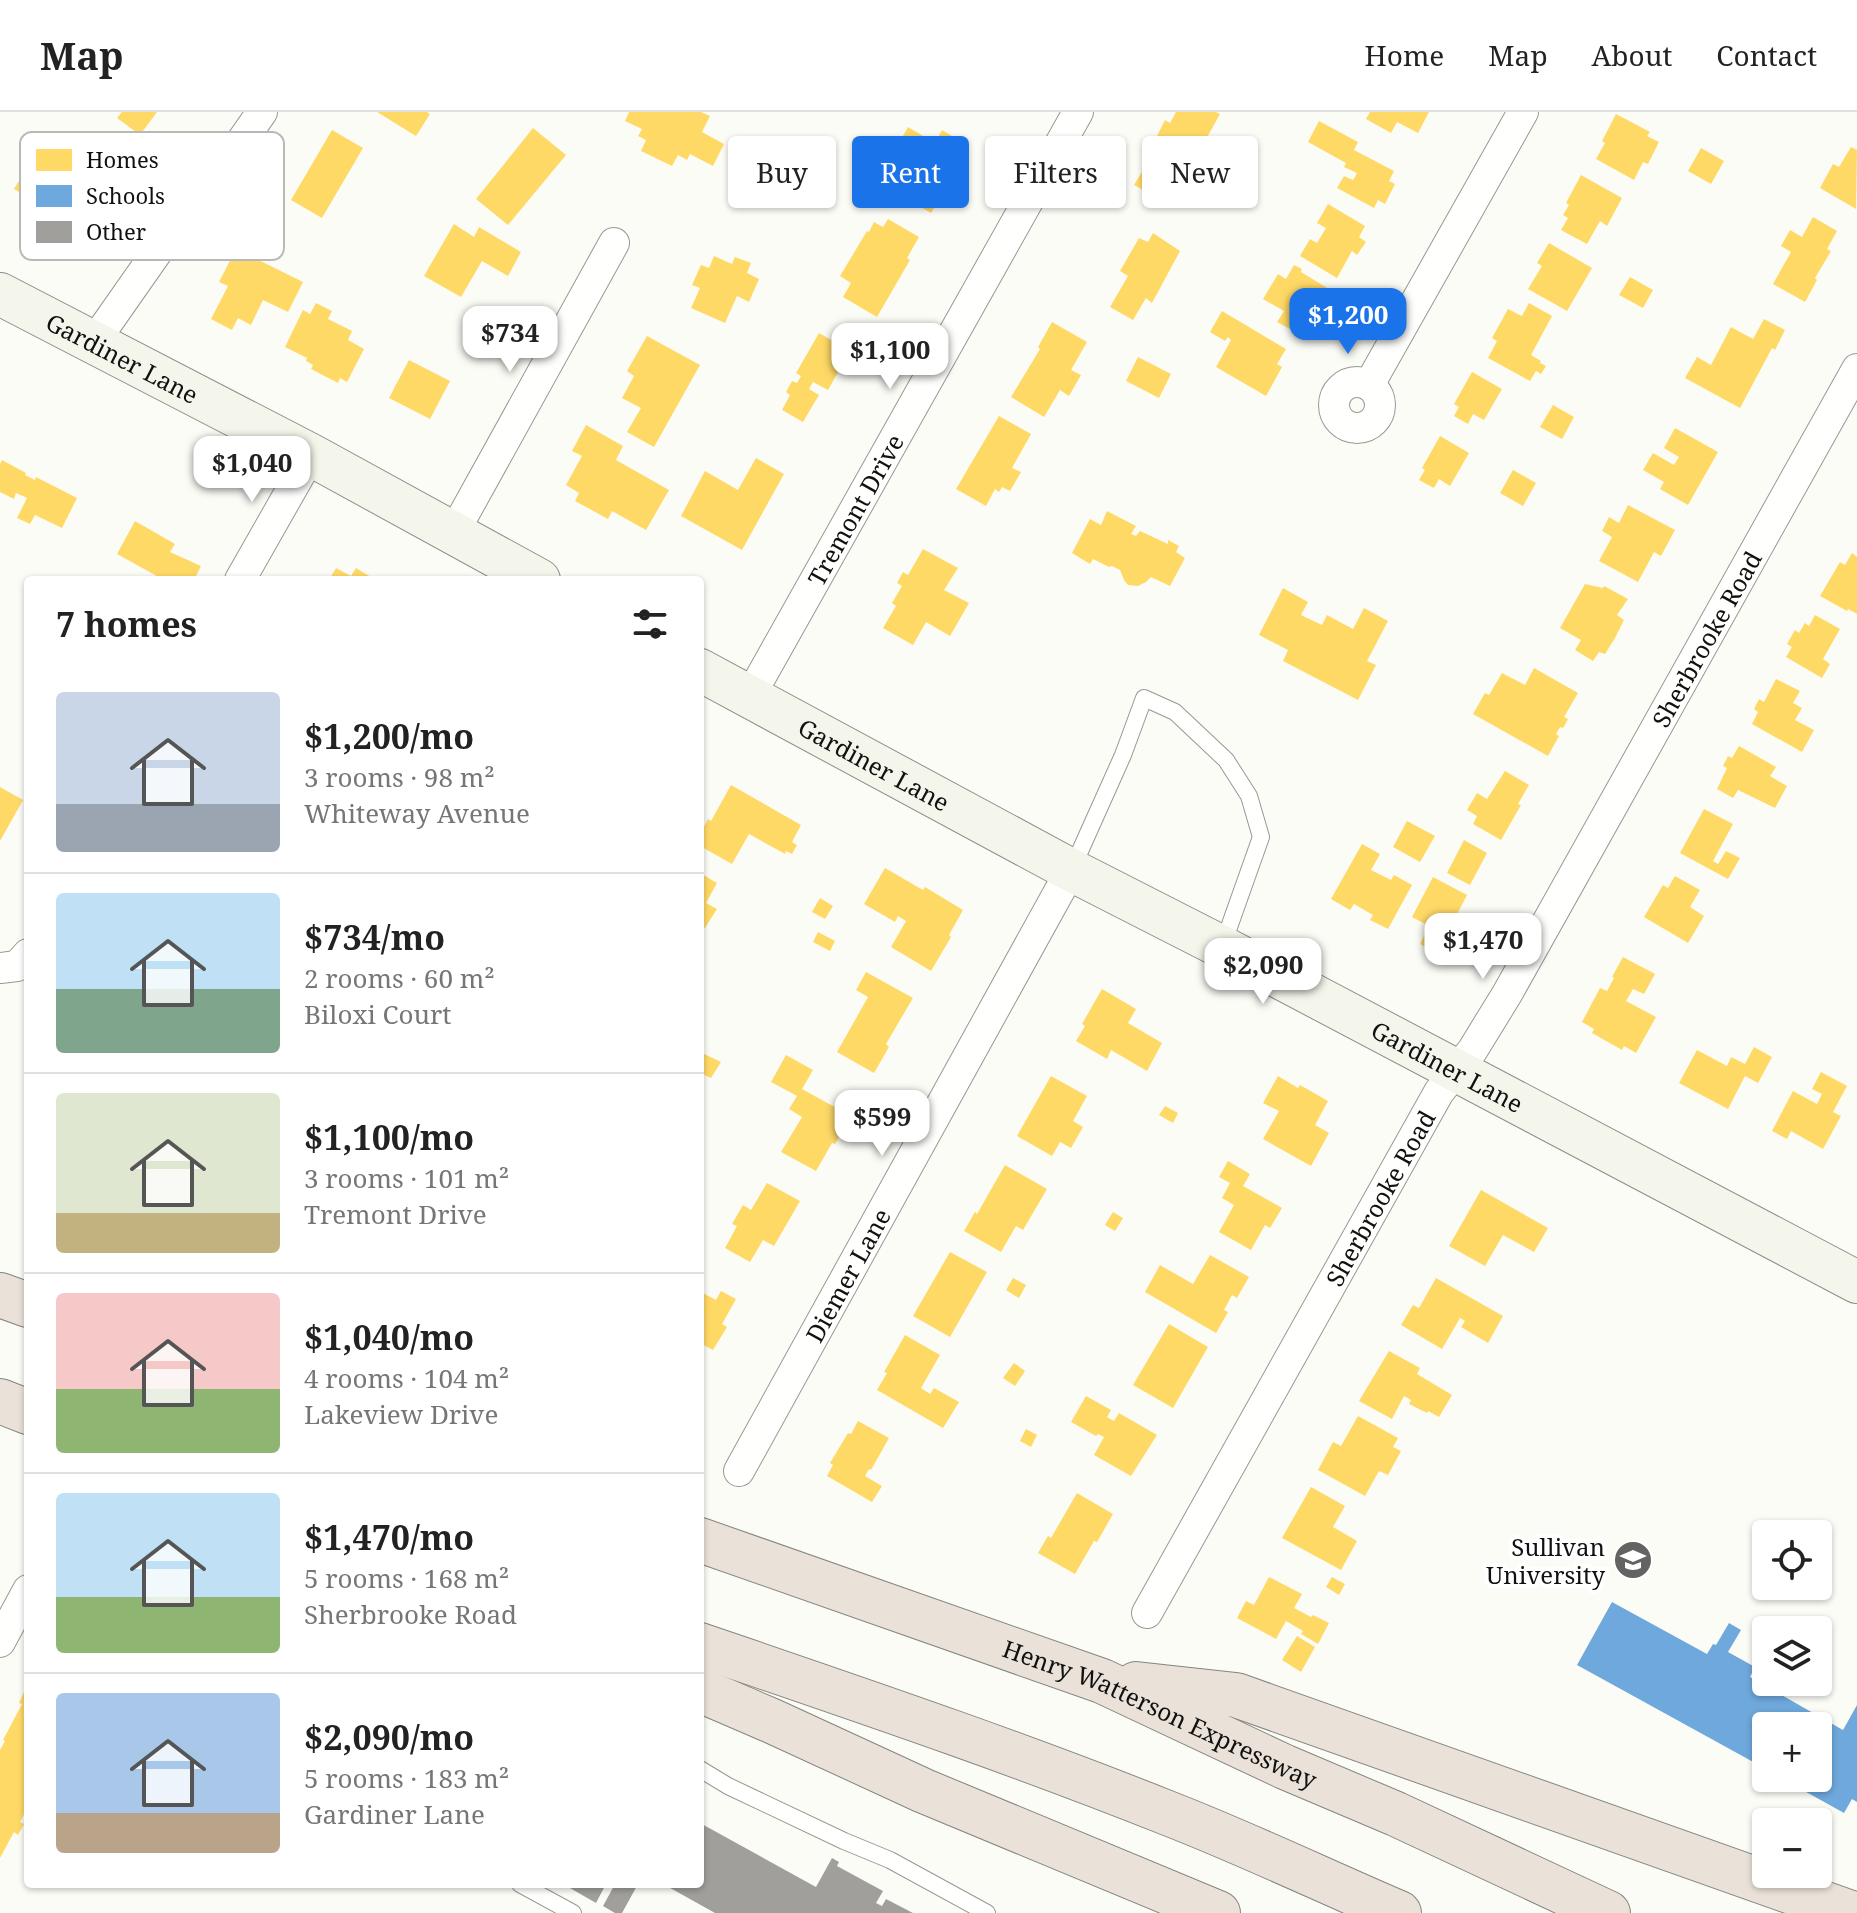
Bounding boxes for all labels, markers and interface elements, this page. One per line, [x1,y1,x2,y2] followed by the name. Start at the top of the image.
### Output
[40,29,124,81] text: Map
[1365,36,1444,74] text: Home
[1488,36,1548,74] text: Map
[1592,36,1672,74] text: About
[1716,36,1817,74] text: Contact
[20,132,284,260] legend
[728,136,836,208] chip: Buy
[852,136,969,208] chip: Rent
[985,136,1126,208] chip: Filters
[1142,136,1258,208] chip: New
[86,144,159,174] text: Homes
[86,180,165,210] text: Schools
[86,216,147,246] text: Other
[1283,288,1413,356] pin: $1,200
[1307,296,1389,332] text: $1,200
[41,304,204,411] street label: Gardiner Lane
[463,306,557,374] pin: $734
[481,314,539,350] text: $734
[825,323,955,391] pin: $1,100
[849,331,931,367] text: $1,100
[799,428,911,591] street label: Tremont Drive
[187,436,317,504] pin: $1,040
[211,444,293,480] text: $1,040
[1644,545,1769,733] street label: Sherbrooke Road
[56,601,197,647] text: 7 homes
[628,602,672,646] icon: filters
[793,710,956,818] street label: Gardiner Lane
[304,713,474,759] text: $1,200/mo
[120,724,216,820] icon: home
[304,759,495,795] text: 3 rooms · 98 m²
[304,795,530,831] text: Whiteway Avenue
[1418,913,1548,981] pin: $1,470
[304,914,445,960] text: $734/mo
[1442,921,1524,957] text: $1,470
[120,925,216,1021] icon: home
[1198,938,1328,1006] pin: $2,090
[1222,946,1304,982] text: $2,090
[304,960,495,996] text: 2 rooms · 60 m²
[304,996,451,1032] text: Biloxi Court
[1366,1012,1529,1120] street label: Gardiner Lane
[835,1090,929,1158] pin: $599
[853,1098,911,1134] text: $599
[1317,1104,1442,1292] street label: Sherbrooke Road
[304,1114,474,1160] text: $1,100/mo
[120,1125,216,1221] icon: home
[304,1160,509,1196] text: 3 rooms · 101 m²
[304,1196,487,1232] text: Tremont Drive
[797,1202,898,1348] street label: Diemer Lane
[304,1314,474,1360] text: $1,040/mo
[120,1325,216,1421] icon: home
[304,1360,509,1396] text: 4 rooms · 104 m²
[304,1396,498,1432] text: Lakeview Drive
[304,1514,474,1560] text: $1,470/mo
[1752,1520,1832,1888] map controls
[1752,1520,1832,1600] button: locate
[120,1525,216,1621] icon: home
[1486,1530,1605,1591] place label: Sullivan University
[1612,1539,1654,1581] school or university icon: Sullivan University
[304,1560,509,1596] text: 5 rooms · 168 m²
[304,1596,517,1632] text: Sherbrooke Road
[1752,1616,1832,1696] button: layers
[999,1631,1323,1795] street label: Henry Watterson Expressway
[1752,1712,1832,1792] button: +
[304,1714,474,1760] text: $2,090/mo
[120,1725,216,1821] icon: home
[304,1760,509,1796] text: 5 rooms · 183 m²
[304,1796,485,1832] text: Gardiner Lane
[1752,1808,1832,1888] button: −

